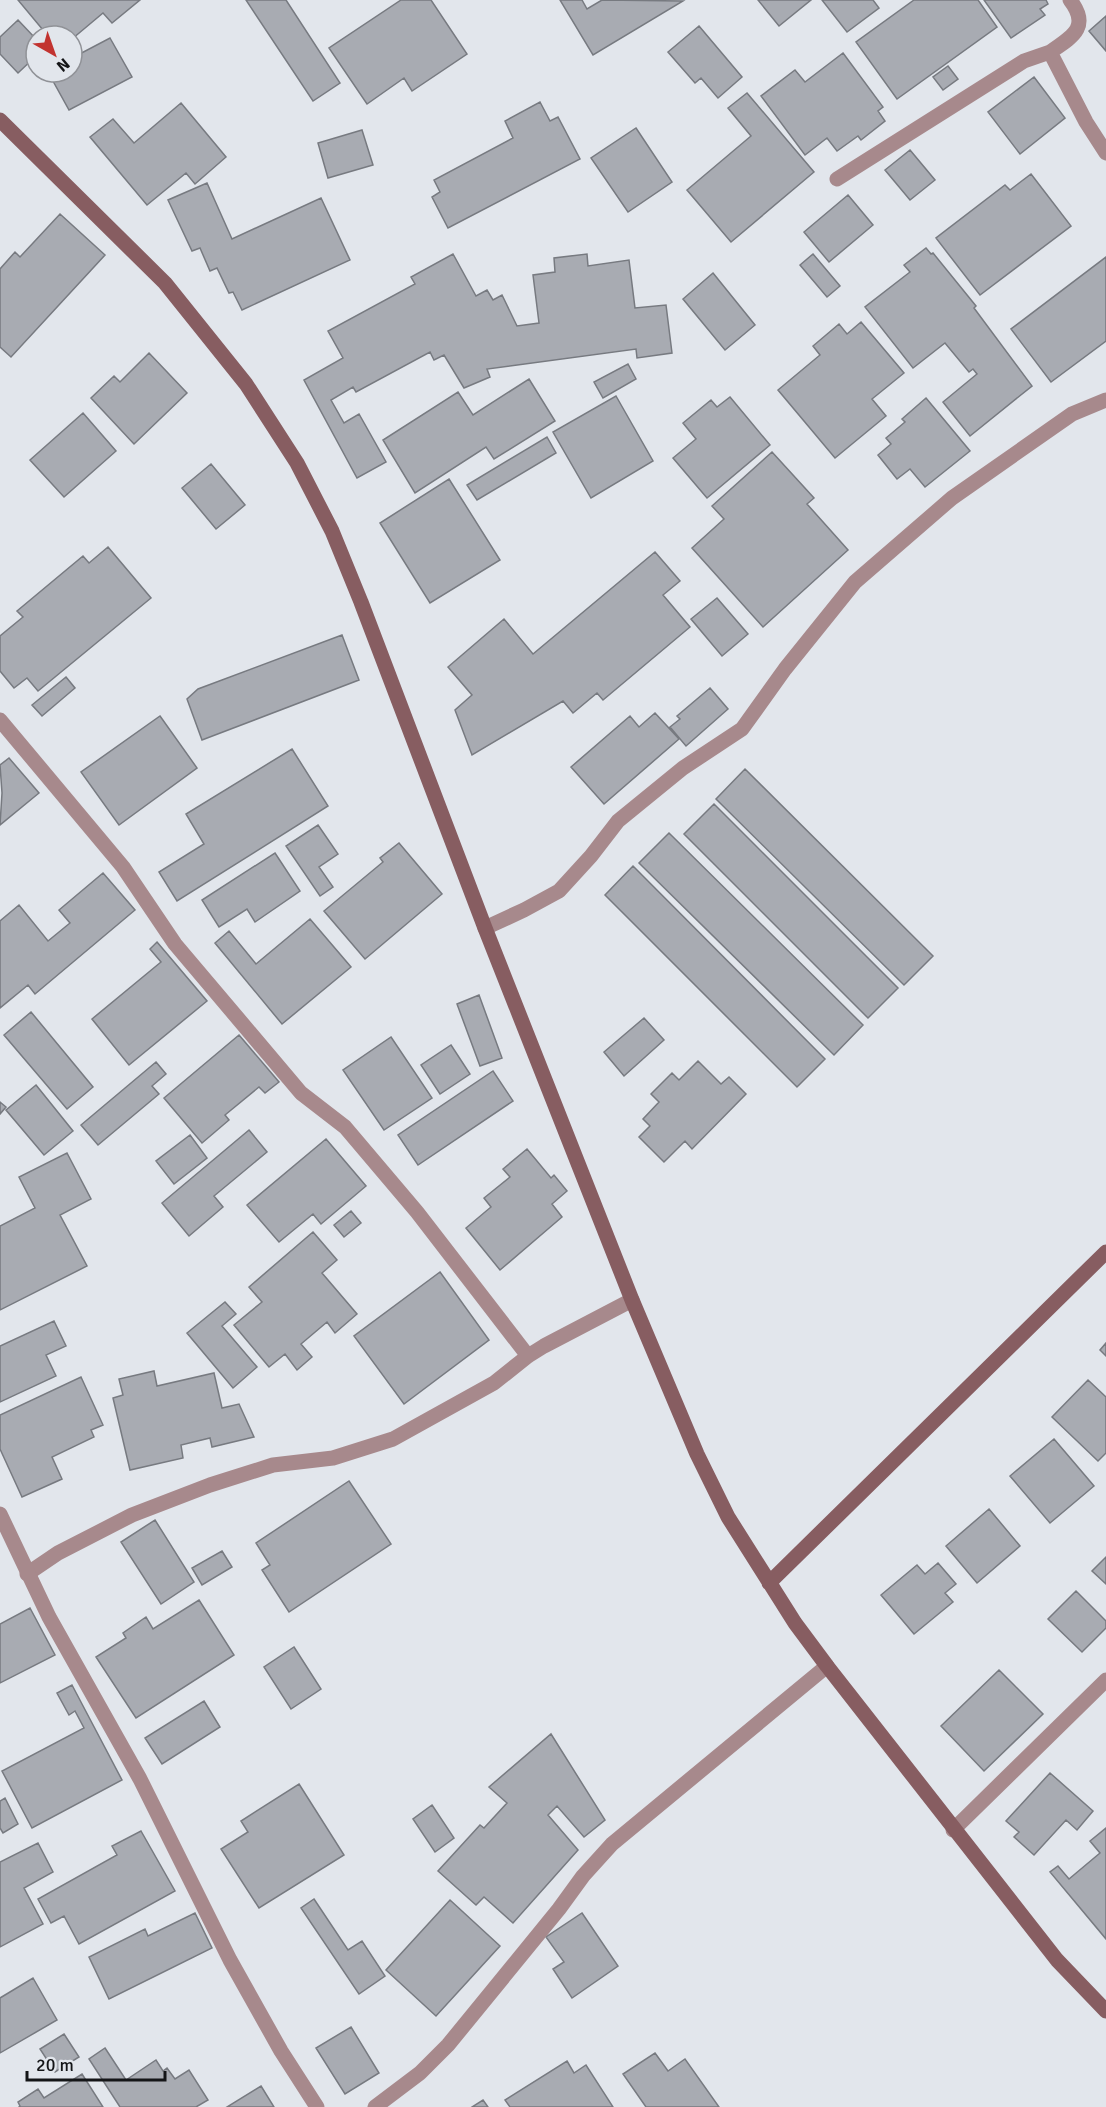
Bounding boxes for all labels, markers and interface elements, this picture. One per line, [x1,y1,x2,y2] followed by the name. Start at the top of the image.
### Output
[24,24,84,84] north arrow
[52,53,74,76] text: N
[27,2044,165,2082] scale bar
[36,2054,74,2076] text: 20 m

